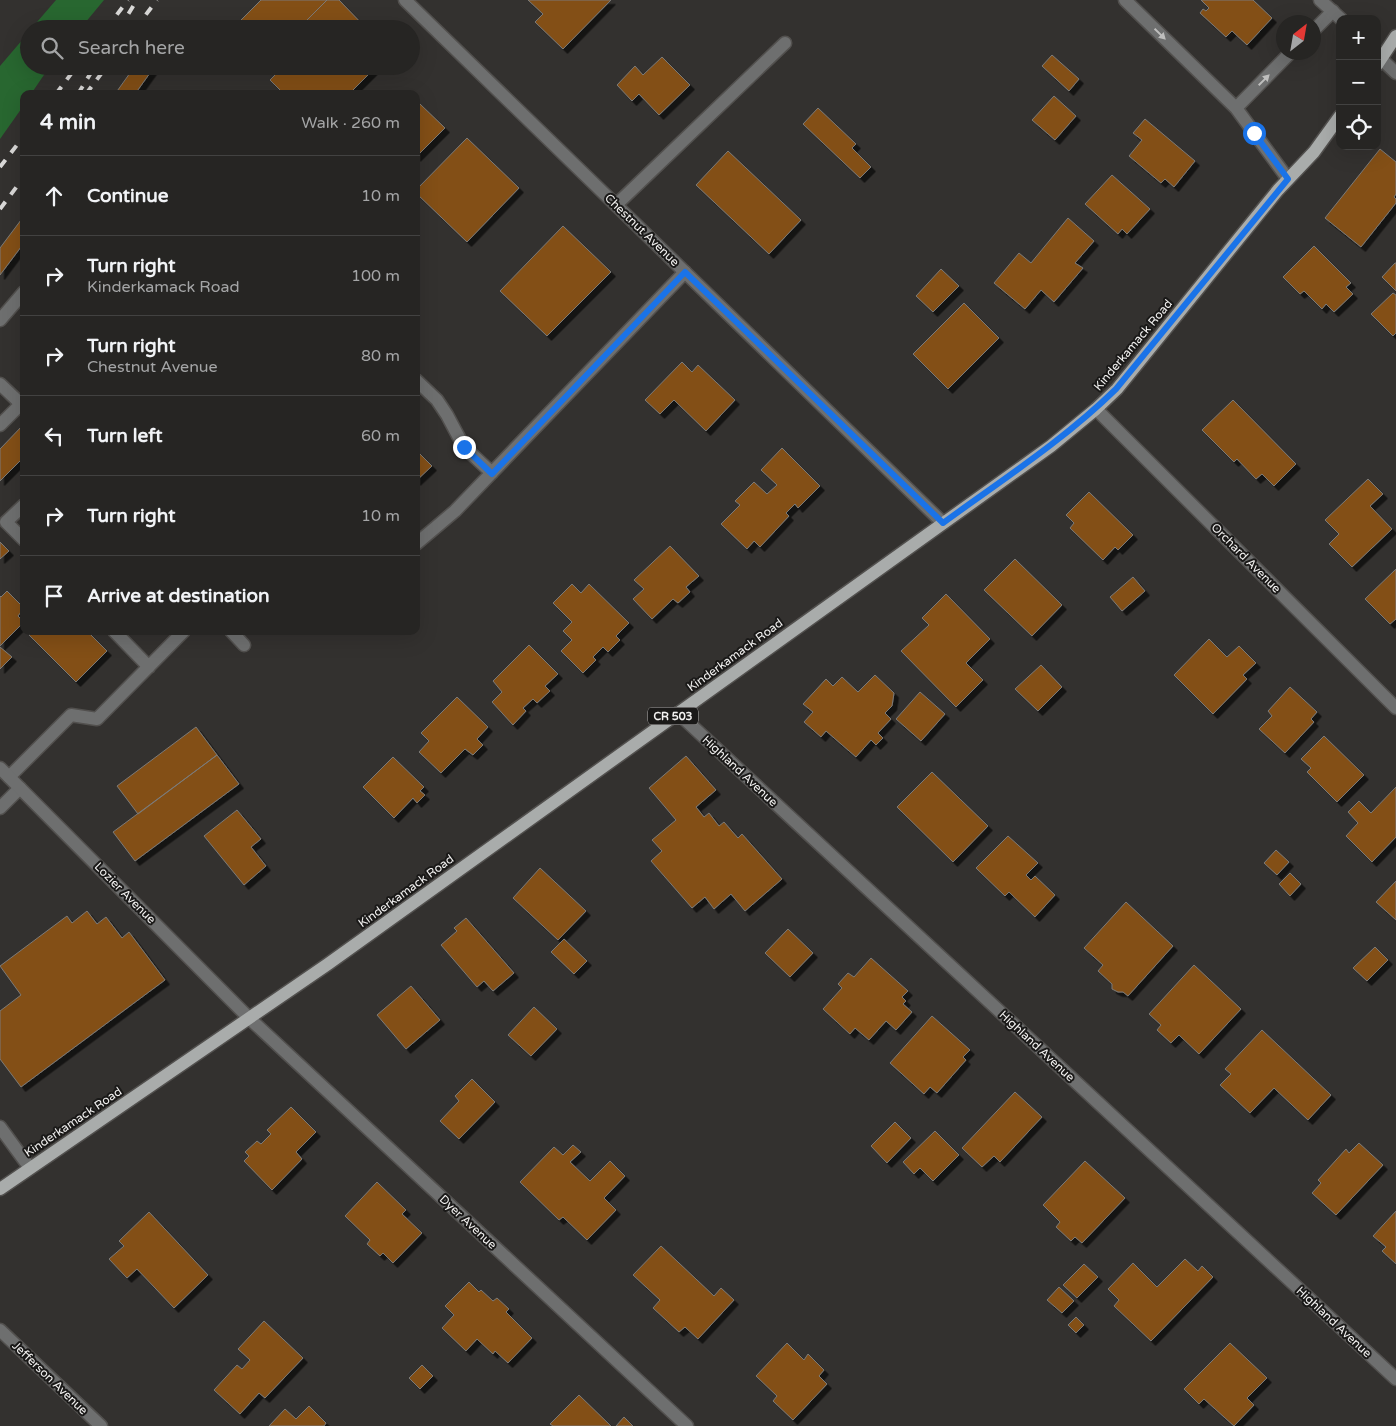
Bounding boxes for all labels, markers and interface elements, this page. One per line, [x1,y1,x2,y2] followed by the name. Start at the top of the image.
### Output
[1276,15,1321,60] north arrow
[1336,15,1381,150] map controls
[1336,15,1381,60] button: +
[20,20,420,75] search box
[1153,28,1165,40] one-way arrow
[38,34,66,62] icon: search
[78,37,185,59] text: Search here
[1336,60,1381,105] button: −
[1258,75,1270,87] one-way arrow
[1336,105,1381,150] button: locate
[40,110,96,135] text: 4 min
[301,113,400,133] text: Walk · 260 m
[1243,122,1266,145] route start
[40,182,68,210] icon: ahead
[87,185,169,207] text: Continue
[361,186,400,206] text: 10 m
[602,191,682,269] street label: Chestnut Avenue
[87,255,175,277] text: Turn right
[40,262,68,290] icon: right
[351,266,400,286] text: 100 m
[87,277,240,297] text: Kinderkamack Road
[1091,297,1175,393] street label: Kinderkamack Road
[87,335,175,357] text: Turn right
[40,342,68,370] icon: right
[361,346,400,366] text: 80 m
[87,357,218,377] text: Chestnut Avenue
[40,422,68,450] icon: left
[87,425,163,447] text: Turn left
[361,426,400,446] text: 60 m
[453,436,476,459] route end
[40,502,68,530] icon: right
[87,505,175,527] text: Turn right
[361,506,400,526] text: 10 m
[1208,520,1284,596] street label: Orchard Avenue
[40,582,68,610] icon: arrive
[87,585,270,607] text: Arrive at destination
[685,616,785,694] street label: Kinderkamack Road
[648,708,698,724] road number: CR 503
[700,733,781,810] street label: Highland Avenue
[356,852,456,930] street label: Kinderkamack Road
[92,860,159,927] street label: Lozier Avenue
[997,1008,1078,1085] street label: Highland Avenue
[22,1084,124,1160] street label: Kinderkamack Road
[437,1192,500,1252] street label: Dyer Avenue
[1294,1284,1375,1361] street label: Highland Avenue
[9,1339,91,1418] street label: Jefferson Avenue

